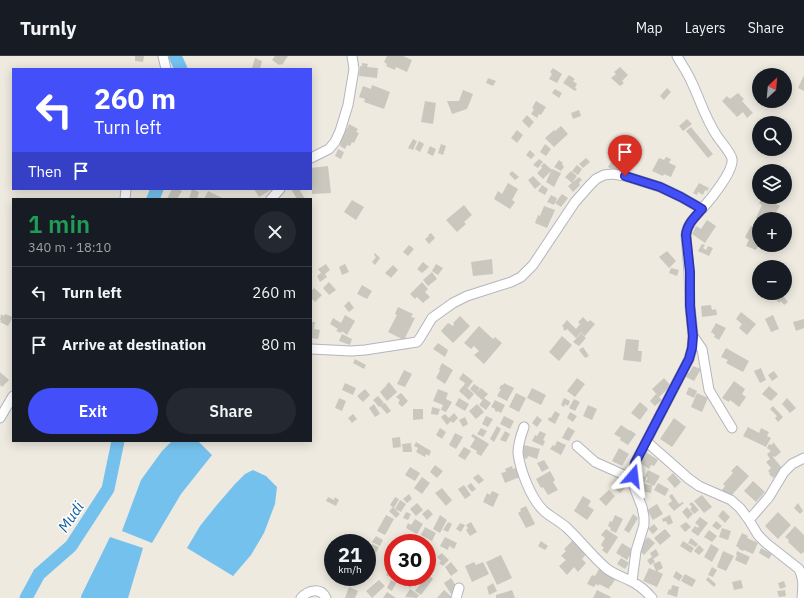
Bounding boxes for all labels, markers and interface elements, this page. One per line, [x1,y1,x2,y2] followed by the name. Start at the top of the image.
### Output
[20,16,76,40] text: Turnly
[636,19,663,37] text: Map
[685,19,726,37] text: Layers
[748,19,784,37] text: Share
[752,68,792,108] north arrow
[752,68,792,300] map controls
[94,80,176,117] text: 260 m
[28,84,80,136] icon: left
[94,116,162,139] text: Turn left
[752,116,792,156] button: search
[608,135,642,176] pin
[614,141,636,163] icon: arrive
[70,160,92,182] icon: arrive
[28,162,62,181] text: Then
[752,164,792,204] button: layers
[28,208,90,240] text: 1 min
[254,211,296,253] button: close
[752,212,792,252] button: +
[28,239,111,256] text: 340 m · 18:10
[752,260,792,300] button: −
[28,282,50,304] icon: left
[62,283,122,302] text: Turn left
[252,283,296,302] text: 260 m
[28,334,50,356] icon: arrive
[62,335,206,354] text: Arrive at destination
[261,335,296,354] text: 80 m
[28,388,158,434] button: Exit
[166,388,296,434] button: Share
[612,455,654,497] position arrow
[54,498,88,536] water label: Mudi
[384,534,436,586] speed limit sign: 30
[338,541,362,568] text: 21
[338,563,362,576] text: km/h

